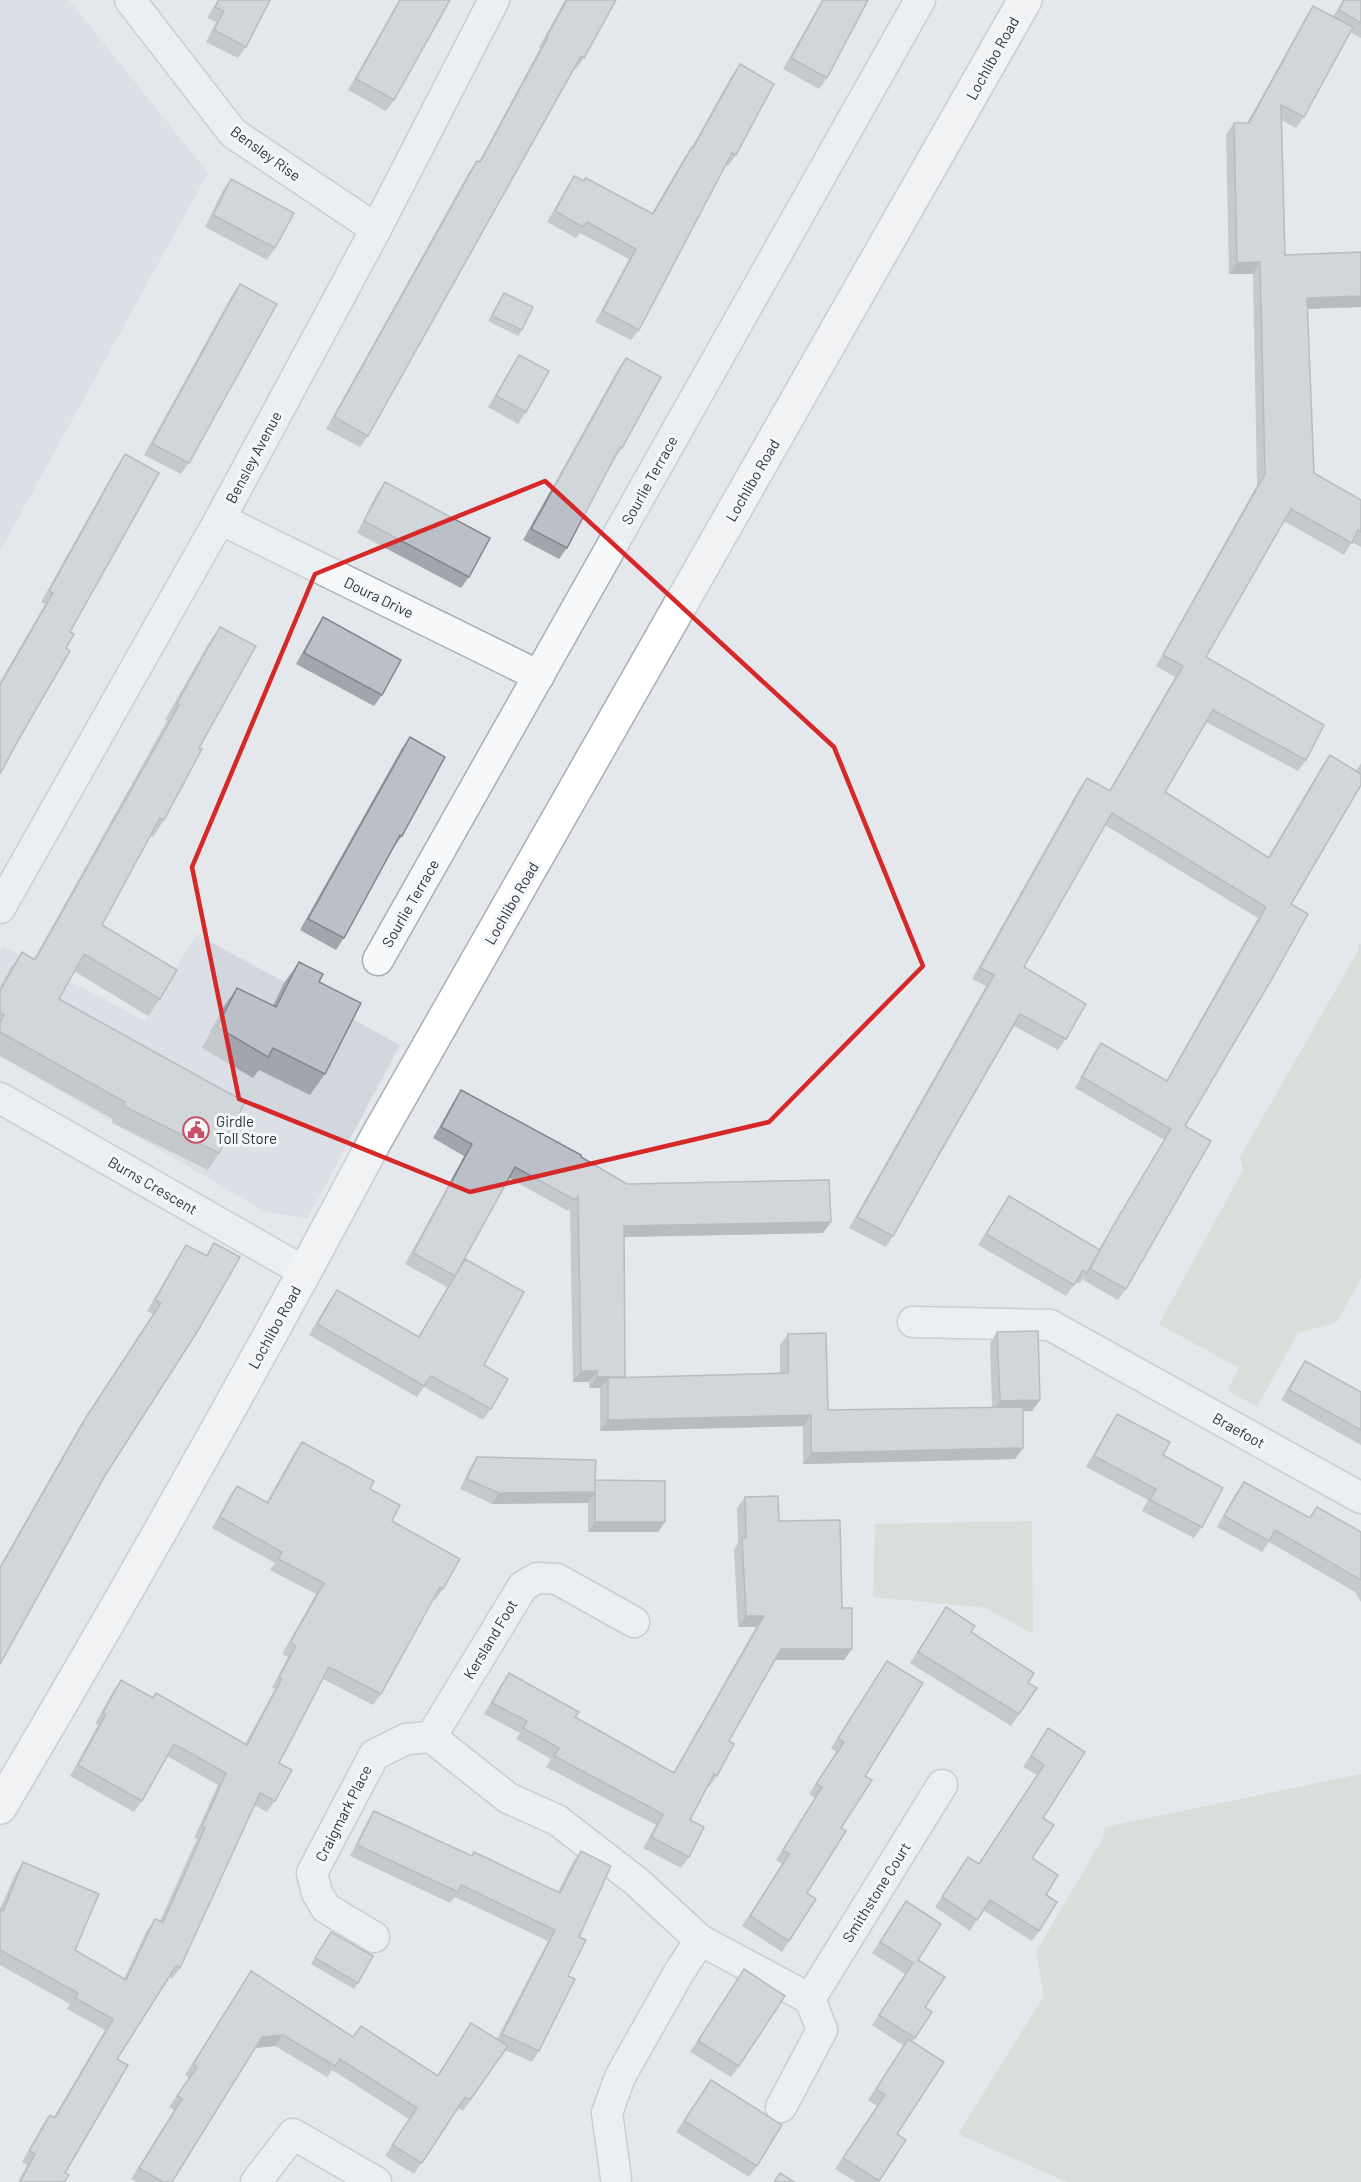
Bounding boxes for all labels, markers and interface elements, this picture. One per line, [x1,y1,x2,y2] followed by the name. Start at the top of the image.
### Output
[962,13,1022,103] street label: Lochlibo Road
[228,122,304,184] street label: Bensley Rise
[221,408,285,506] street label: Bensley Avenue
[617,433,681,527] street label: Sourlie Terrace
[721,436,783,524] street label: Lochlibo Road
[341,572,417,622] street label: Doura Drive
[378,856,442,950] street label: Sourlie Terrace
[480,859,542,947] street label: Lochlibo Road
[216,1112,277,1147] place label: Girdle Toll Store
[181,1115,211,1145] public building icon: Girdle Toll Store
[105,1152,201,1218] street label: Burns Crescent
[244,1282,304,1372] street label: Lochlibo Road
[1210,1408,1268,1452] street label: Braefoot
[459,1596,521,1682] street label: Kersland Foot
[311,1762,375,1864] street label: Craigmark Place
[838,1839,914,1945] street label: Smithstone Court

